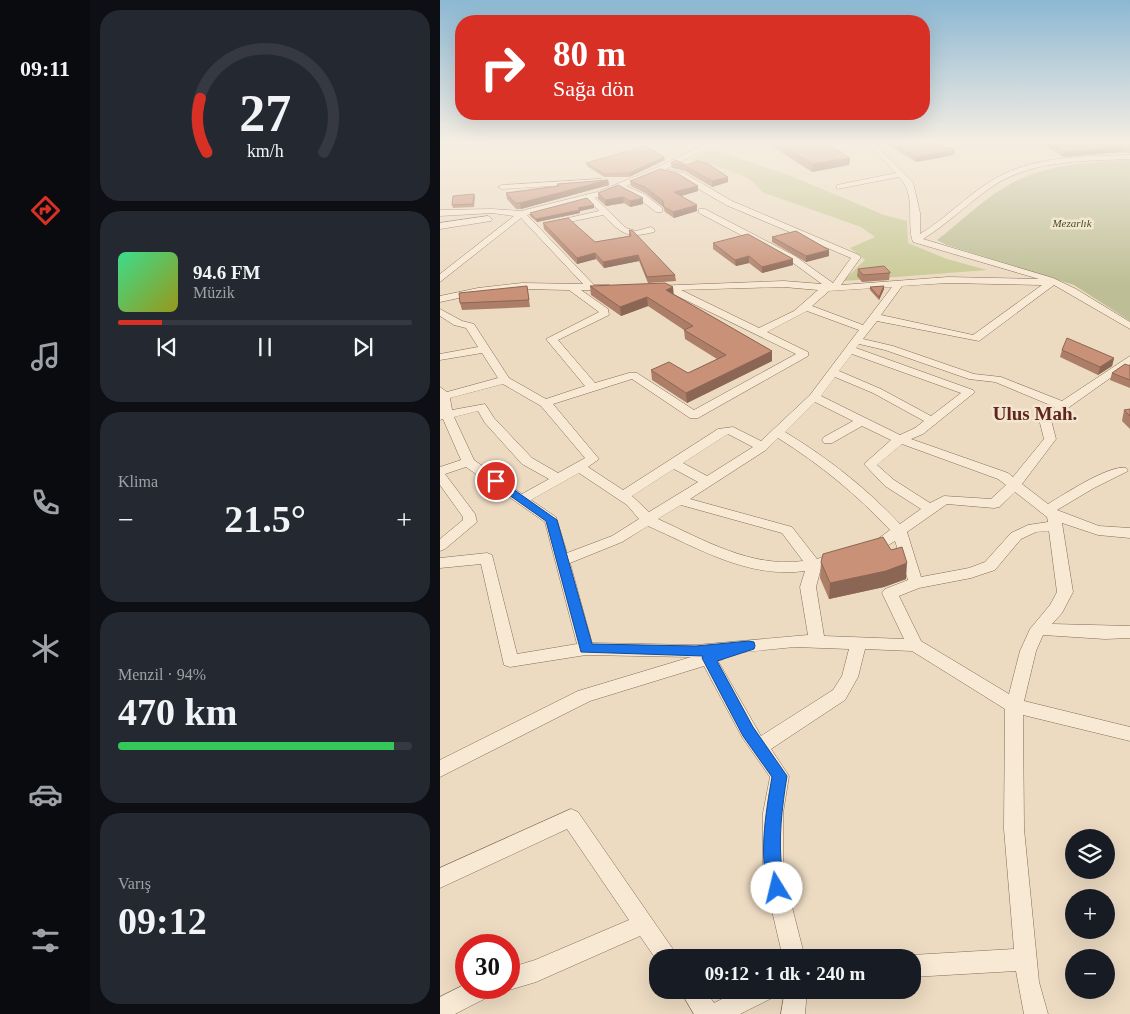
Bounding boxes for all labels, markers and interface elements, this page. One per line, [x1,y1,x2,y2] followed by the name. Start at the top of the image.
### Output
[470,35,535,100] icon: right
[553,35,626,74] text: 80 m
[20,56,70,81] text: 09:11
[553,76,634,101] text: Sağa dön
[239,85,291,142] text: 27
[247,141,283,161] text: km/h
[28,193,63,228] icon: directions
[1051,217,1093,229] park label: Mezarlık
[193,262,261,283] text: 94.6 FM
[193,284,235,301] text: Müzik
[153,333,181,361] icon: previous
[251,333,279,361] icon: pause
[349,333,377,361] icon: next
[28,339,63,374] icon: music
[993,403,1077,424] district label: Ulus Mah.
[475,460,517,502] pin
[482,467,510,495] icon: arrive
[118,473,158,490] text: Klima
[28,485,63,520] icon: phone
[224,498,306,540] text: 21.5°
[118,504,134,535] text: −
[396,504,412,535] text: +
[28,631,63,666] icon: climate
[118,666,206,683] text: Menzil · 94%
[118,691,237,733] text: 470 km
[28,777,63,812] icon: car
[1065,829,1115,999] map controls
[1065,829,1115,879] button: layers
[750,861,802,913] position arrow
[118,875,151,892] text: Varış
[1065,889,1115,939] button: +
[118,900,207,942] text: 09:12
[28,923,63,958] icon: filters
[455,934,520,999] speed limit sign: 30
[1065,949,1115,999] button: −
[705,963,865,984] text: 09:12 · 1 dk · 240 m

